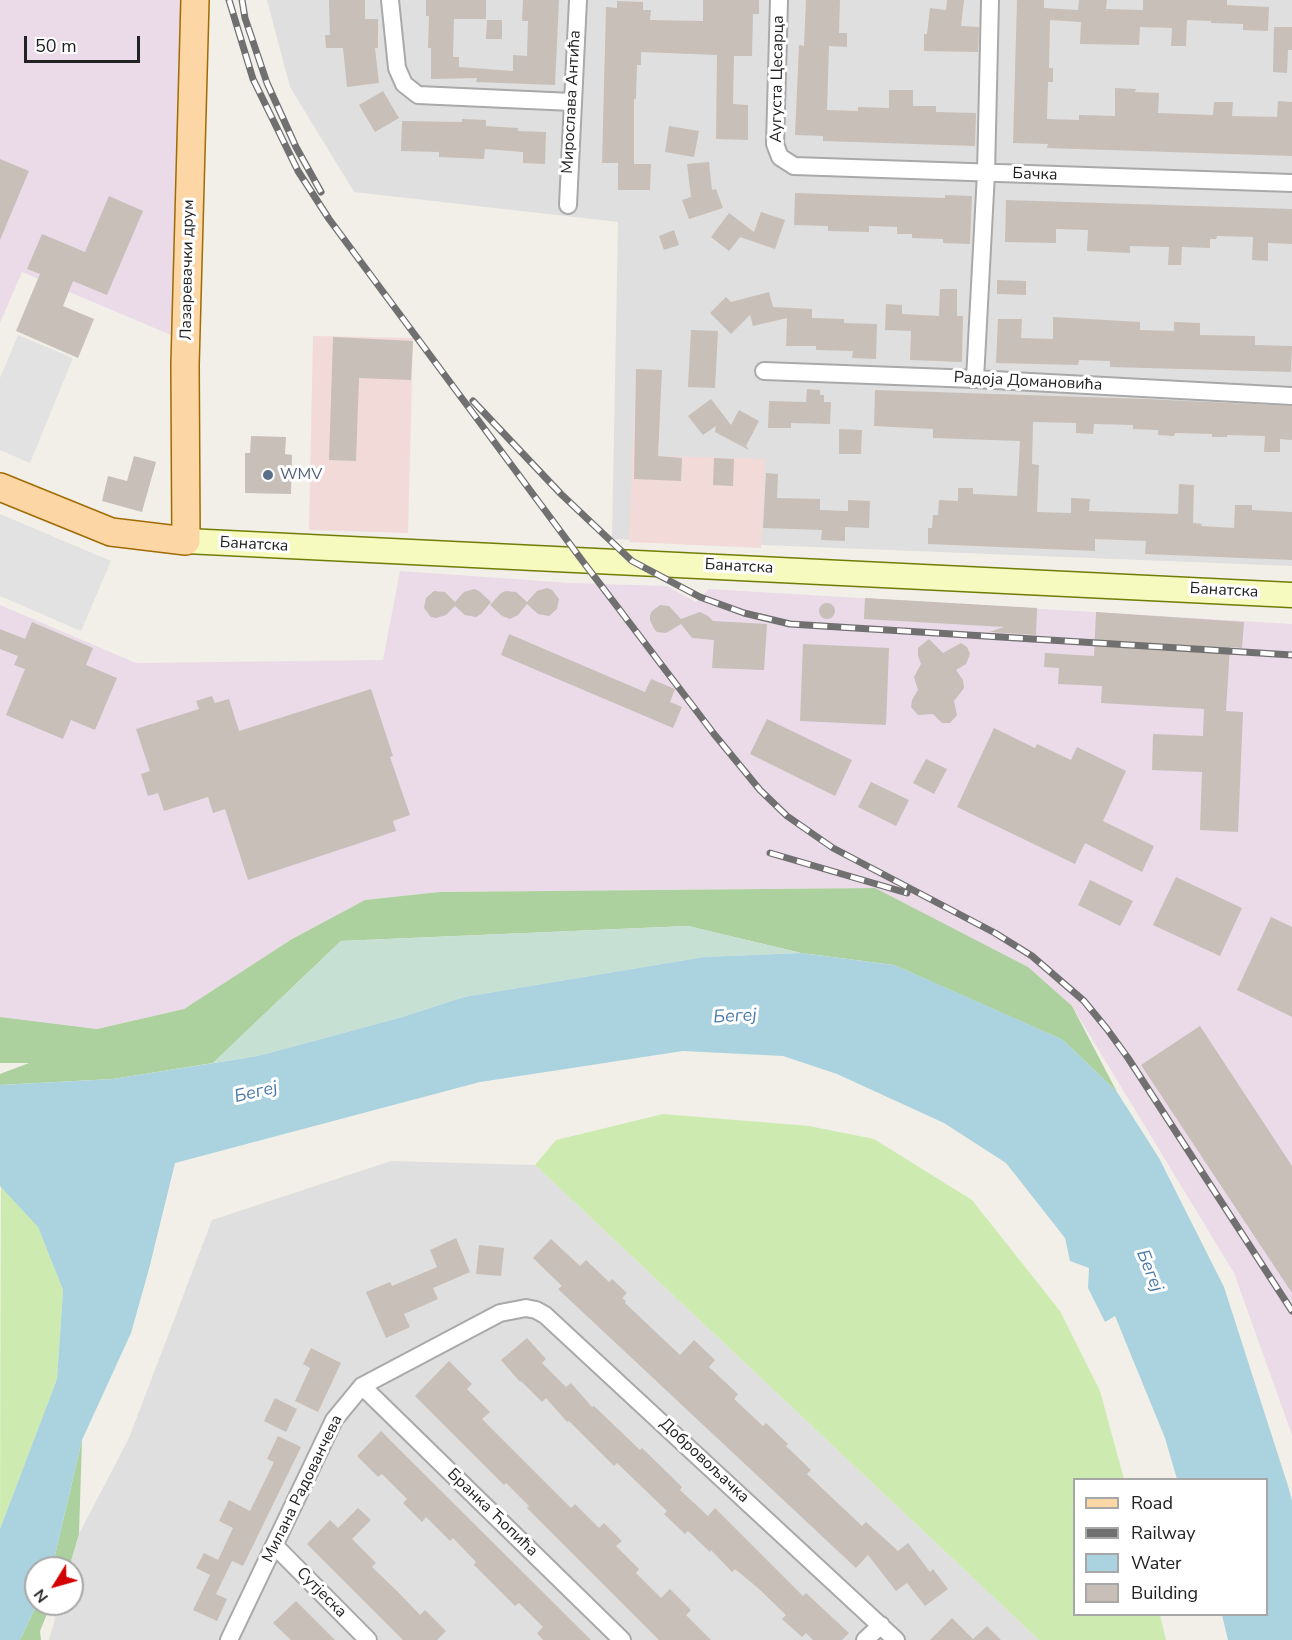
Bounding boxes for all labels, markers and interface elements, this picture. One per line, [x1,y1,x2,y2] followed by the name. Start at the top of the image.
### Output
[767,15,789,143] street label: Аугуста Цесарца
[27,24,142,62] scale bar
[559,30,585,174] street label: Мирослава Антића
[35,34,77,58] text: 50 m
[1012,165,1058,185] street label: Бачка
[177,199,199,341] street label: Лазаревачки друм
[953,369,1103,395] street label: Радоја Домановића
[280,465,322,485] place label: WMV
[261,468,275,482] marker: WMV
[219,534,289,556] street label: Банатска
[704,556,774,578] street label: Банатска
[1189,580,1259,602] street label: Банатска
[713,1005,757,1029] water label: Бегеј
[232,1078,280,1108] water label: Бегеј
[1131,1247,1167,1295] water label: Бегеј
[259,1412,347,1566] street label: Милана Радованчева
[655,1415,753,1507] street label: Добровољачка
[443,1465,541,1561] street label: Бранка Ћопића
[1073,1478,1268,1616] legend
[1131,1491,1173,1515] text: Road
[1131,1521,1196,1545] text: Railway
[1131,1551,1182,1575] text: Water
[24,1556,84,1616] north arrow
[292,1564,350,1622] street label: Сутјеска
[1131,1581,1198,1605] text: Building
[29,1584,54,1607] text: N

